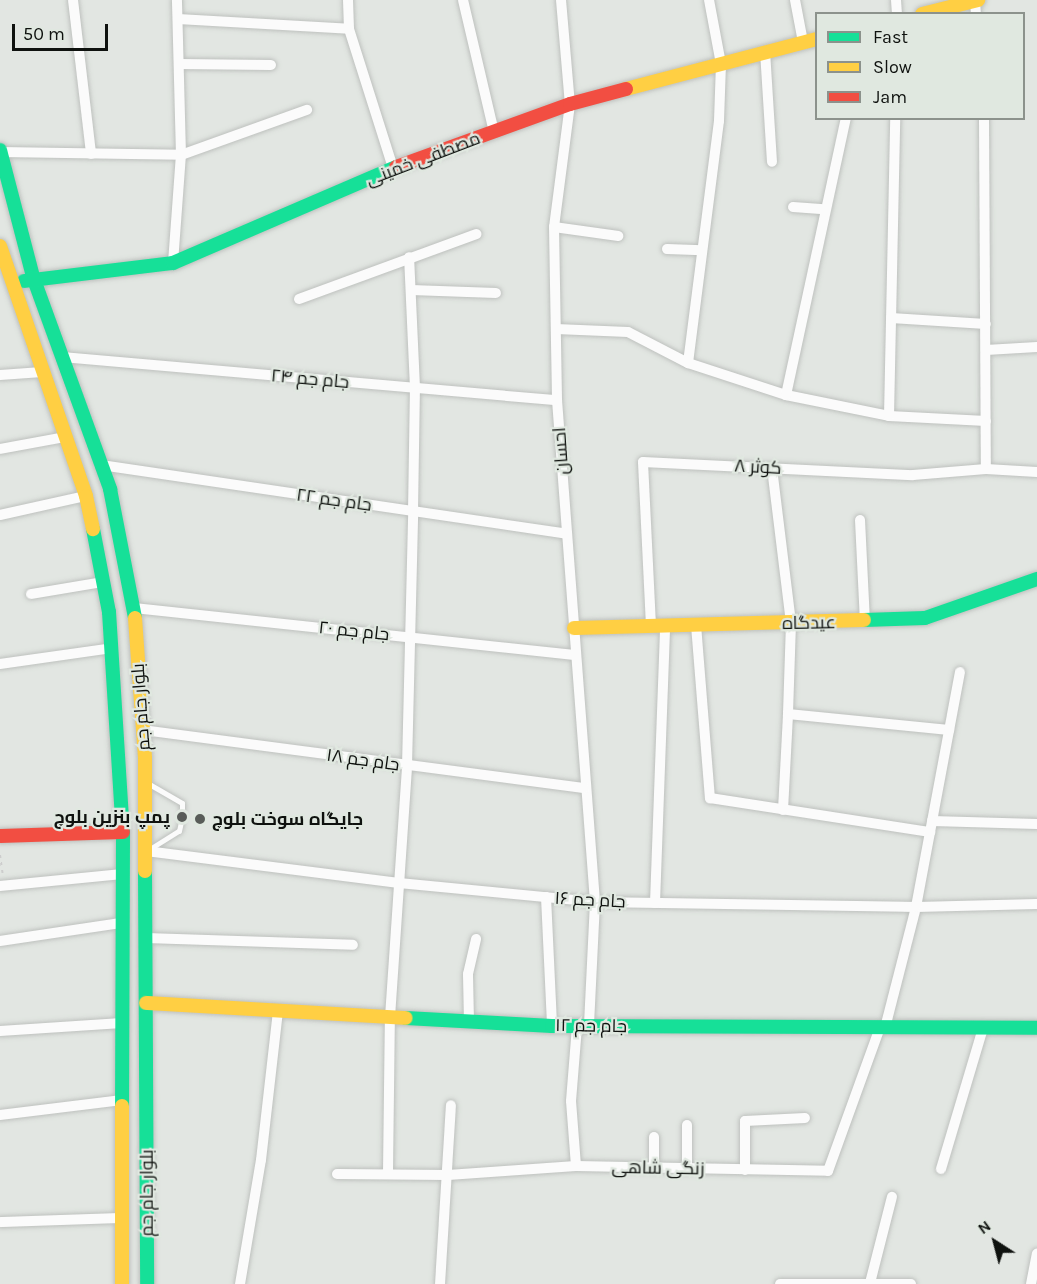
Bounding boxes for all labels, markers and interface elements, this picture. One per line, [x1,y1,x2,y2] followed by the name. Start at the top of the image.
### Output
[15,12,111,50] scale bar
[815,12,1025,120] legend
[23,23,65,45] text: 50 m
[873,26,908,48] text: Fast
[873,56,912,78] text: Slow
[873,86,907,108] text: Jam
[363,127,483,191] street label: مصطفی خمینی
[270,365,350,393] street label: جام جم ۲۴
[549,426,573,476] street label: احسان
[734,455,782,479] street label: کوثر ۸
[295,484,373,516] street label: جام جم ۲۲
[782,612,836,634] street label: عیدگاه
[318,617,390,645] street label: جام جم ۲۰
[127,663,155,751] street label: بلوار جام جم
[325,744,401,776] street label: جام جم ۱۸
[54,806,170,828] place label: پمپ بنزین بلوچ
[212,808,363,830] place label: جایگاه سوخت بلوچ
[175,810,189,824] marker: پمپ بنزین بلوچ
[193,812,207,826] marker: جایگاه سوخت بلوچ
[554,887,626,913] street label: جام جم ۱۶
[555,1015,627,1037] street label: جام جم ۱۲
[136,1149,158,1237] street label: بلوار جام جم
[611,1156,705,1180] street label: زنگی شاهی
[965,1212,1025,1272] north arrow
[974,1216,994,1238] text: N

